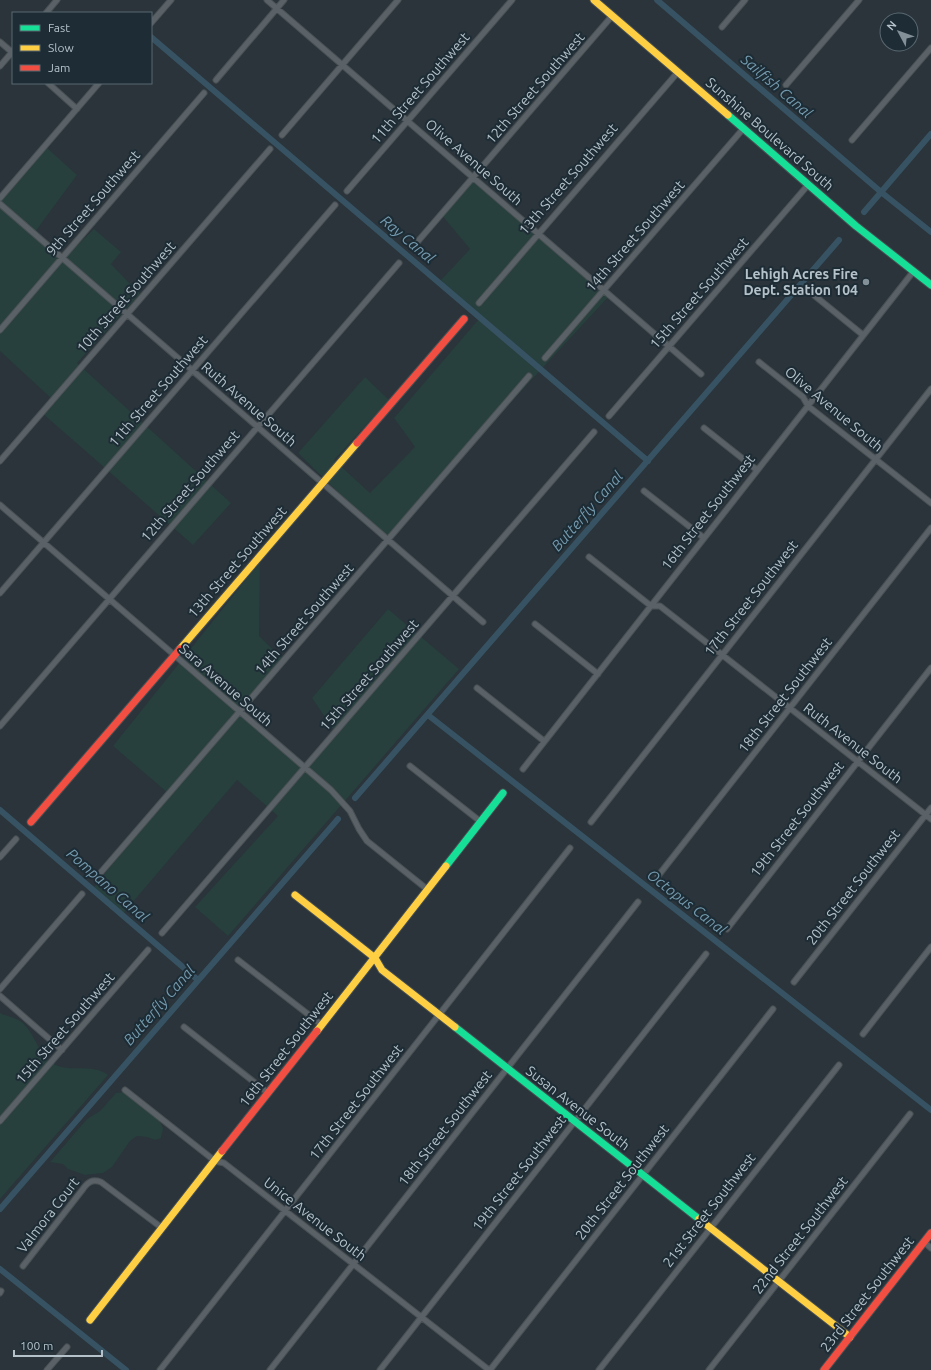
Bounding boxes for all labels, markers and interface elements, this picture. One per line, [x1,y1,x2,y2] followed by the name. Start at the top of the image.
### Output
[12,12,152,84] legend
[879,12,919,52] north arrow
[884,18,899,32] text: N
[48,21,70,34] text: Fast
[367,29,473,147] street label: 11th Street Southwest
[482,29,588,147] street label: 12th Street Southwest
[48,41,74,54] text: Slow
[737,50,817,122] water label: Sailfish Canal
[48,61,70,74] text: Jam
[703,74,837,194] street label: Sunshine Boulevard South
[422,116,526,208] street label: Olive Avenue South
[515,120,621,238] street label: 13th Street Southwest
[43,147,143,259] street label: 9th Street Southwest
[582,177,688,295] street label: 14th Street Southwest
[377,211,439,267] water label: Ray Canal
[646,234,752,352] street label: 15th Street Southwest
[73,238,179,356] street label: 10th Street Southwest
[743,266,858,298] place label: Lehigh Acres Fire Dept. Station 104
[861,277,871,287] marker: Lehigh Acres Fire Dept. Station 104
[105,332,211,450] street label: 11th Street Southwest
[198,358,300,450] street label: Ruth Avenue South
[782,363,886,455] street label: Olive Avenue South
[137,427,243,545] street label: 12th Street Southwest
[658,451,758,573] street label: 16th Street Southwest
[548,467,627,554] water label: Butterfly Canal
[184,503,290,621] street label: 13th Street Southwest
[701,537,801,659] street label: 17th Street Southwest
[251,560,357,678] street label: 14th Street Southwest
[316,616,422,734] street label: 15th Street Southwest
[735,634,835,756] street label: 18th Street Southwest
[176,640,276,730] street label: Sara Avenue South
[800,700,906,786] street label: Ruth Avenue South
[747,758,847,880] street label: 19th Street Southwest
[803,826,903,948] street label: 20th Street Southwest
[63,845,153,926] water label: Pompano Canal
[644,866,731,939] water label: Octopus Canal
[120,961,199,1048] water label: Butterfly Canal
[12,969,118,1087] street label: 15th Street Southwest
[236,988,336,1110] street label: 16th Street Southwest
[306,1041,406,1163] street label: 17th Street Southwest
[523,1063,633,1153] street label: Susan Avenue South
[395,1067,495,1189] street label: 18th Street Southwest
[469,1112,569,1234] street label: 19th Street Southwest
[572,1121,672,1243] street label: 20th Street Southwest
[660,1150,759,1270] street label: 21st Street Southwest
[749,1173,851,1297] street label: 22nd Street Southwest
[14,1174,83,1256] street label: Valmora Court
[261,1174,369,1264] street label: Unice Avenue South
[817,1233,917,1355] street label: 23rd Street Southwest
[14,1332,102,1358] scale bar
[20,1339,53,1352] text: 100 m

